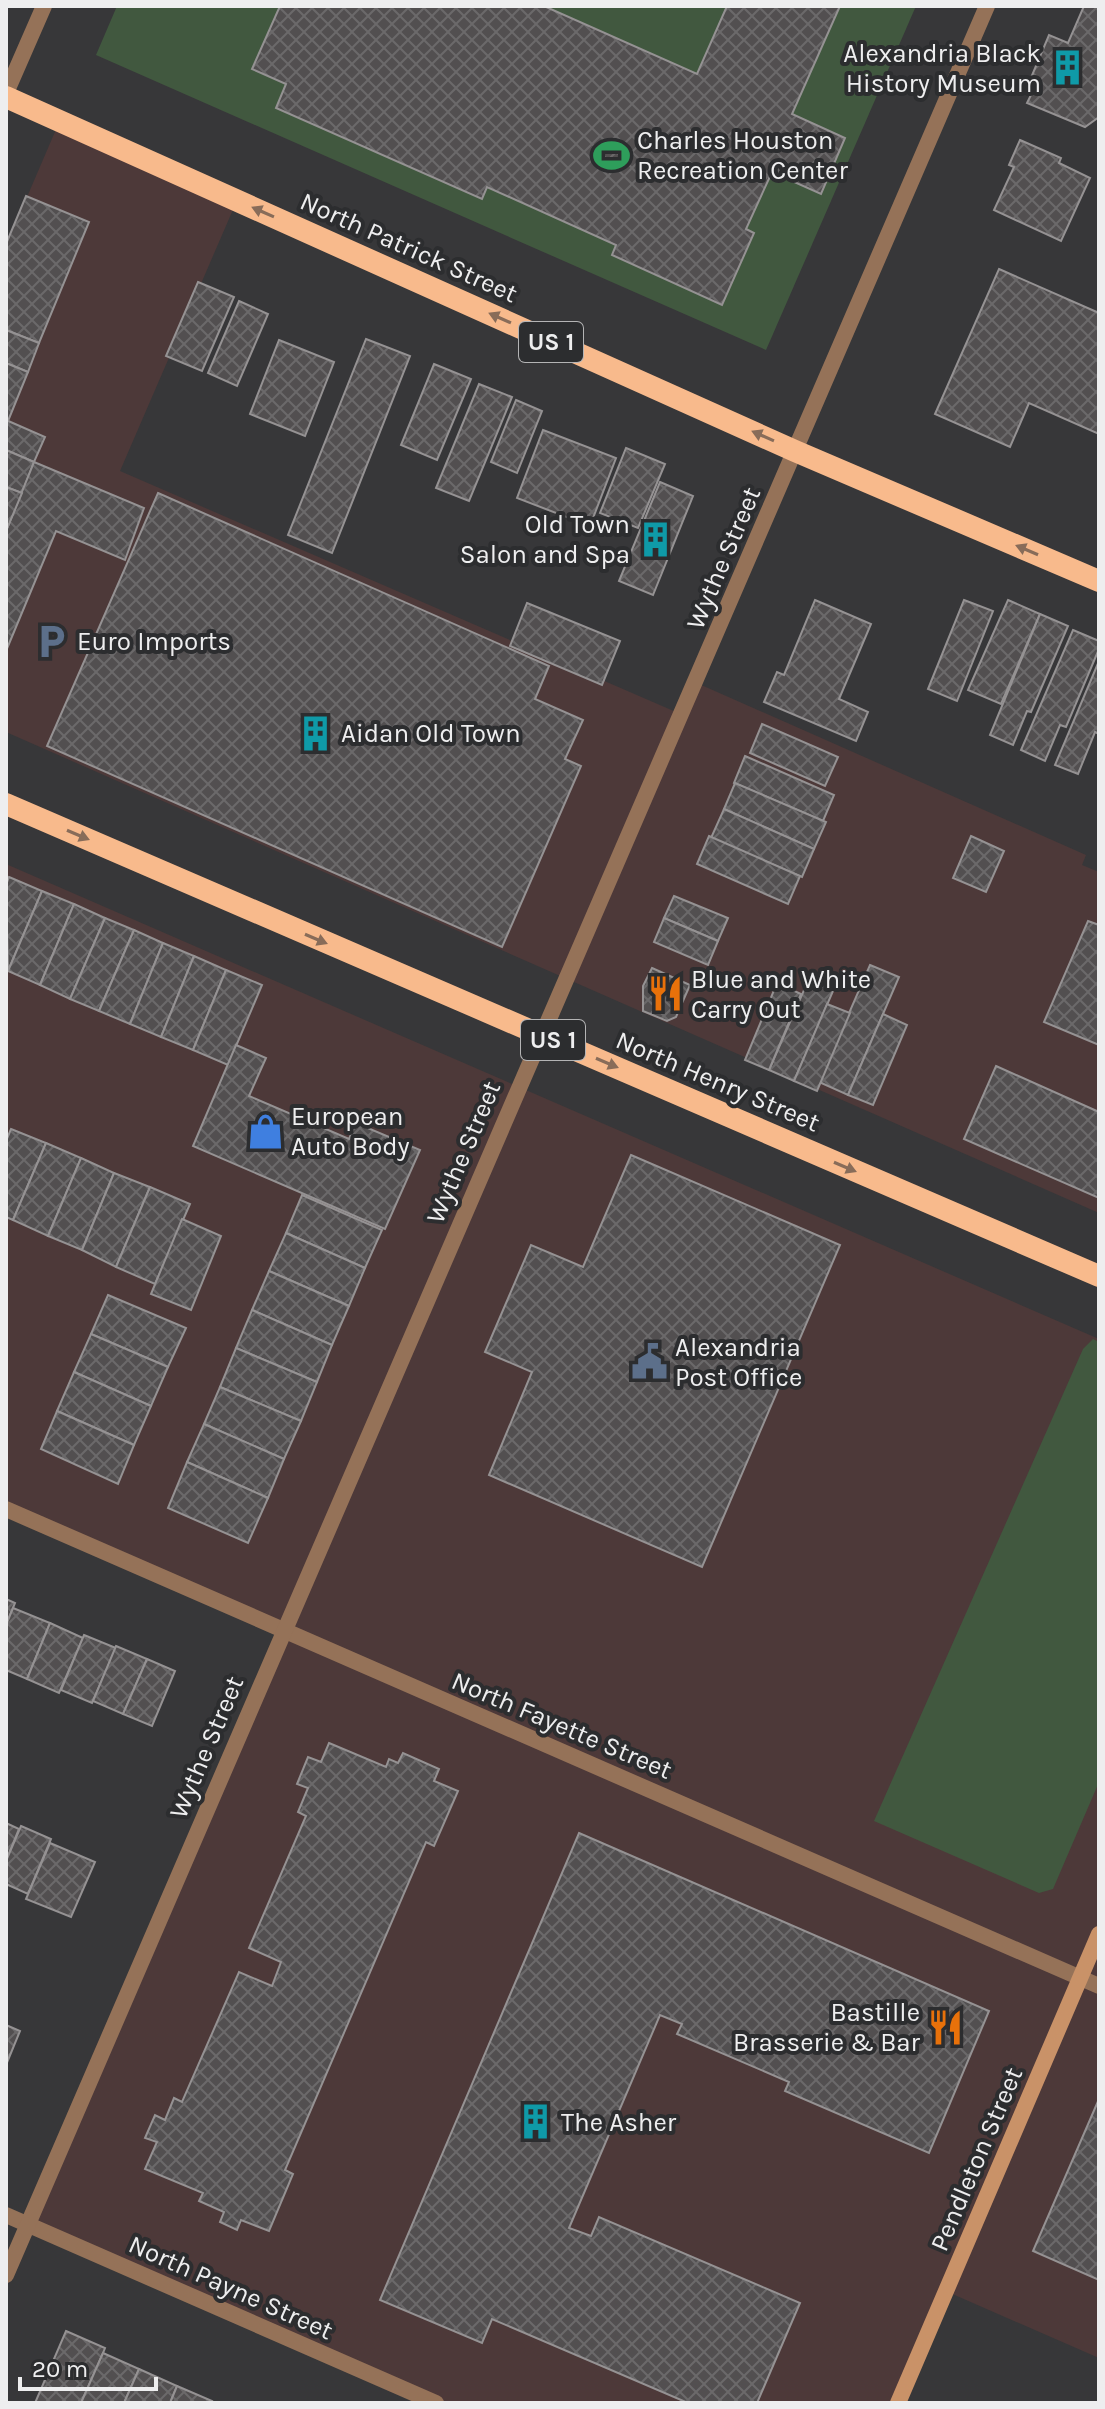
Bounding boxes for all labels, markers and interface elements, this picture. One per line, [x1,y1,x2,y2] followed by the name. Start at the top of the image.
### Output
[843,38,1041,99] place label: Alexandria Black History Museum
[1048,49,1086,87] building icon: Alexandria Black History Museum
[637,125,848,186] place label: Charles Houston Recreation Center
[592,136,630,174] sports icon: Charles Houston Recreation Center
[295,186,522,309] street label: North Patrick Street
[251,205,274,219] one-way arrow
[488,312,512,325] one-way arrow
[519,322,583,362] road number: US 1
[751,430,774,443] one-way arrow
[680,482,767,634] street label: Wythe Street
[460,509,630,570] place label: Old Town Salon and Spa
[637,520,675,558] building icon: Old Town Salon and Spa
[1015,544,1039,557] one-way arrow
[32,622,70,660] parking icon: Euro Imports
[77,626,231,657] place label: Euro Imports
[296,714,334,752] building icon: Aidan Old Town
[341,718,521,749] place label: Aidan Old Town
[66,829,89,842] one-way arrow
[304,932,328,945] one-way arrow
[691,964,871,1025] place label: Blue and White Carry Out
[646,975,684,1013] restaurant icon: Blue and White Carry Out
[521,1020,585,1060] road number: US 1
[611,1025,825,1139] street label: North Henry Street
[595,1057,618,1070] one-way arrow
[420,1076,507,1228] street label: Wythe Street
[291,1101,410,1162] place label: European Auto Body
[246,1112,284,1150] shop icon: European Auto Body
[833,1160,857,1173] one-way arrow
[675,1332,802,1393] place label: Alexandria Post Office
[630,1343,668,1381] public building icon: Alexandria Post Office
[447,1665,677,1786] street label: North Fayette Street
[163,1671,250,1823] street label: Wythe Street
[733,1997,921,2058] place label: Bastille Brasserie & Bar
[927,2008,965,2046] restaurant icon: Bastille Brasserie & Bar
[924,2062,1029,2256] street label: Pendleton Street
[516,2103,554,2141] building icon: The Asher
[561,2107,677,2138] place label: The Asher
[124,2228,338,2347] street label: North Payne Street
[20,2341,156,2391] scale bar
[32,2355,88,2383] text: 20 m

